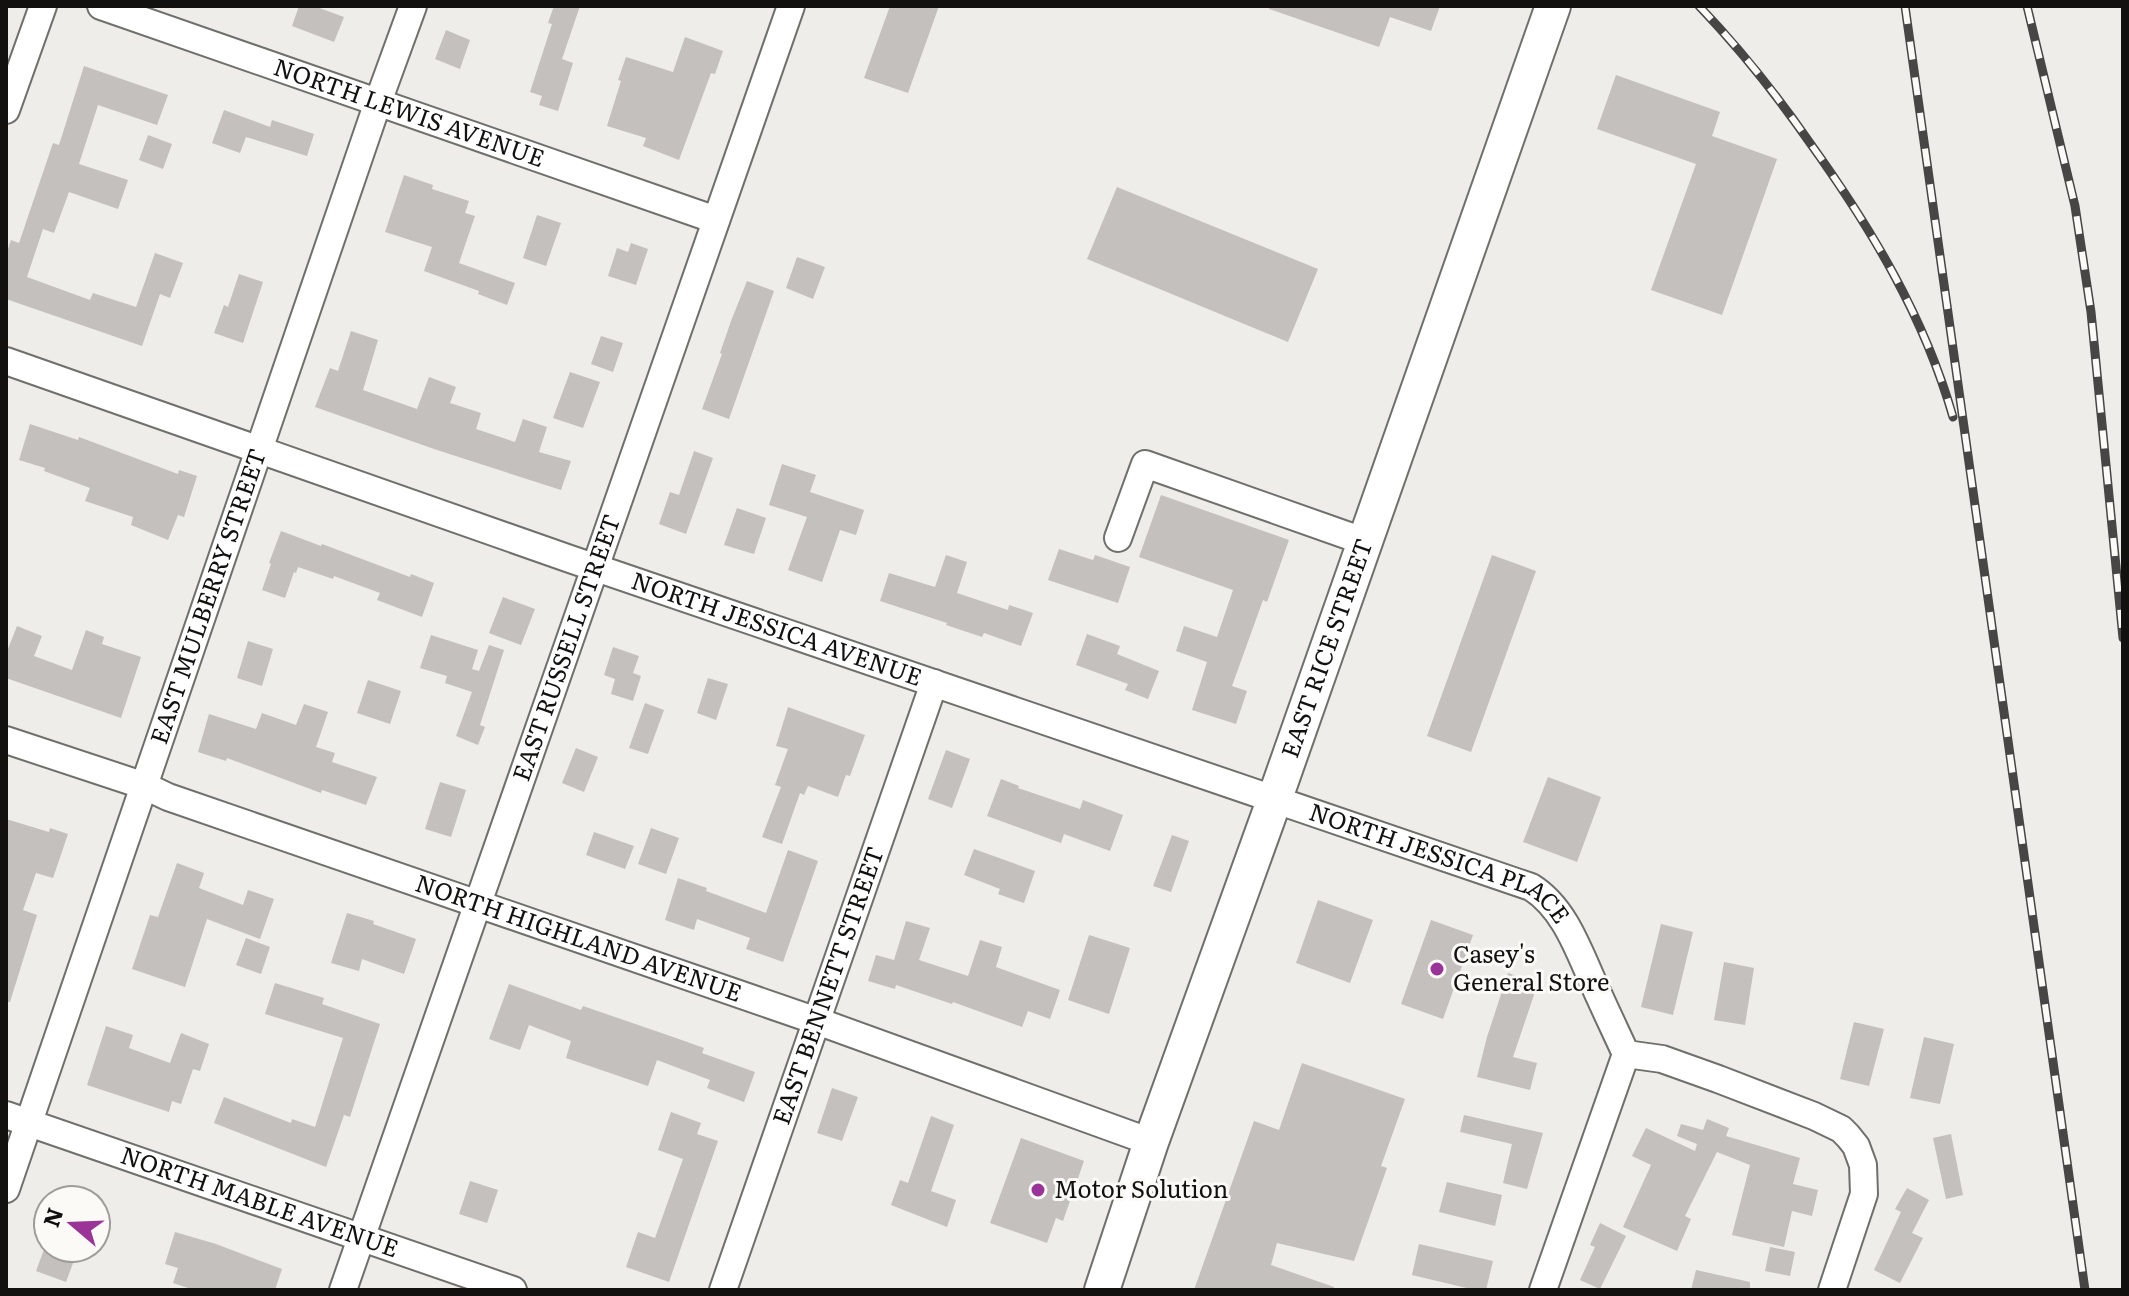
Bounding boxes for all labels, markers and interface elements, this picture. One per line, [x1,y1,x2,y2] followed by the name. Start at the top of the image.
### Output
[269,47,550,174] street label: NORTH LEWIS AVENUE
[140,444,273,748] street label: EAST MULBERRY STREET
[502,509,627,785] street label: EAST RUSSELL STREET
[1271,533,1380,762] street label: EAST RICE STREET
[627,561,927,693] street label: NORTH JESSICA AVENUE
[1305,793,1580,930] street label: NORTH JESSICA PLACE
[762,841,891,1129] street label: EAST BENNETT STREET
[411,864,747,1009] street label: NORTH HIGHLAND AVENUE
[1453,935,1609,998] place label: Casey's General Store
[1428,960,1446,978] marker: Casey's General Store
[116,1136,404,1264] street label: NORTH MABLE AVENUE
[1054,1170,1229,1205] place label: Motor Solution
[1029,1181,1047,1199] marker: Motor Solution
[32,1184,112,1264] north arrow
[33,1203,70,1231] text: N

